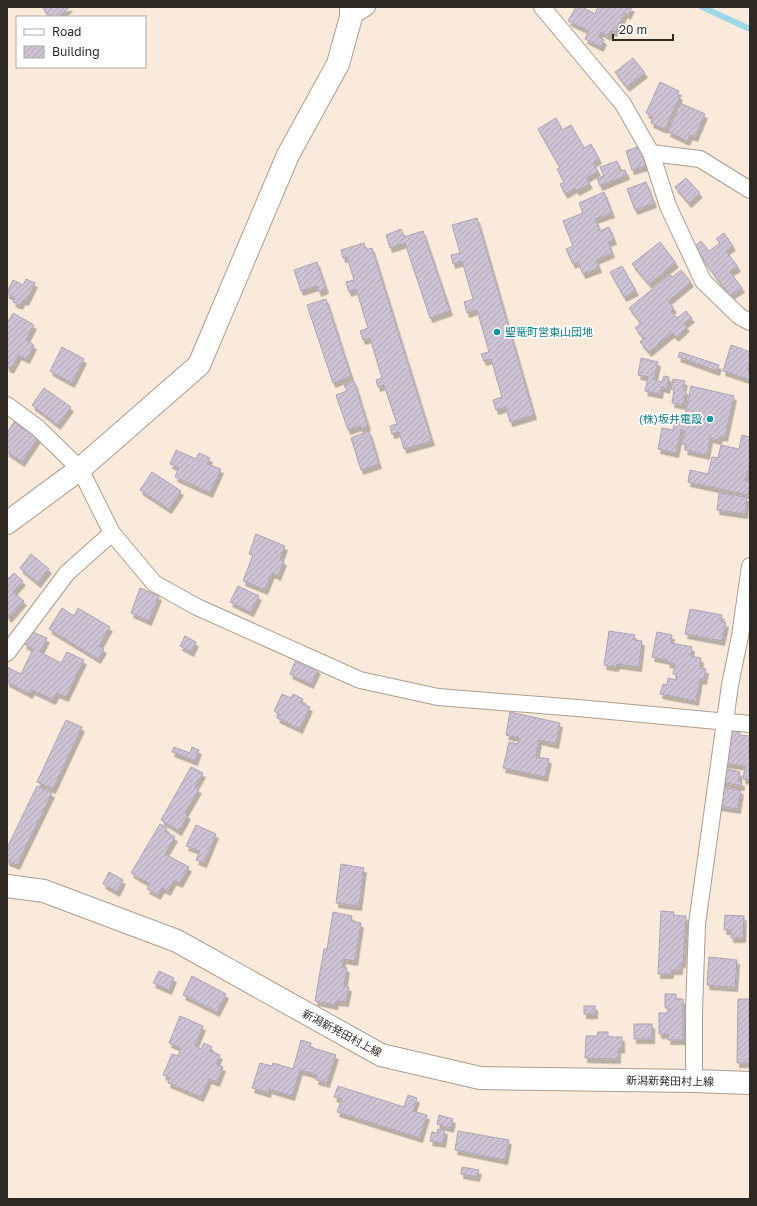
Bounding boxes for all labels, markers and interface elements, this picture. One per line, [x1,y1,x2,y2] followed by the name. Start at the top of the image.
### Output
[16,16,146,68] legend
[613,16,673,42] scale bar
[619,22,647,37] text: 20 m
[52,24,81,39] text: Road
[52,44,100,59] text: Building
[505,325,593,338] place label: 聖篭町営東山団地
[492,327,502,337] marker: 聖篭町営東山団地
[639,412,702,425] place label: (株)坂井電設
[705,414,715,424] marker: (株)坂井電設
[300,1006,384,1059] street label: 新潟新発田村上線
[626,1073,714,1088] street label: 新潟新発田村上線

